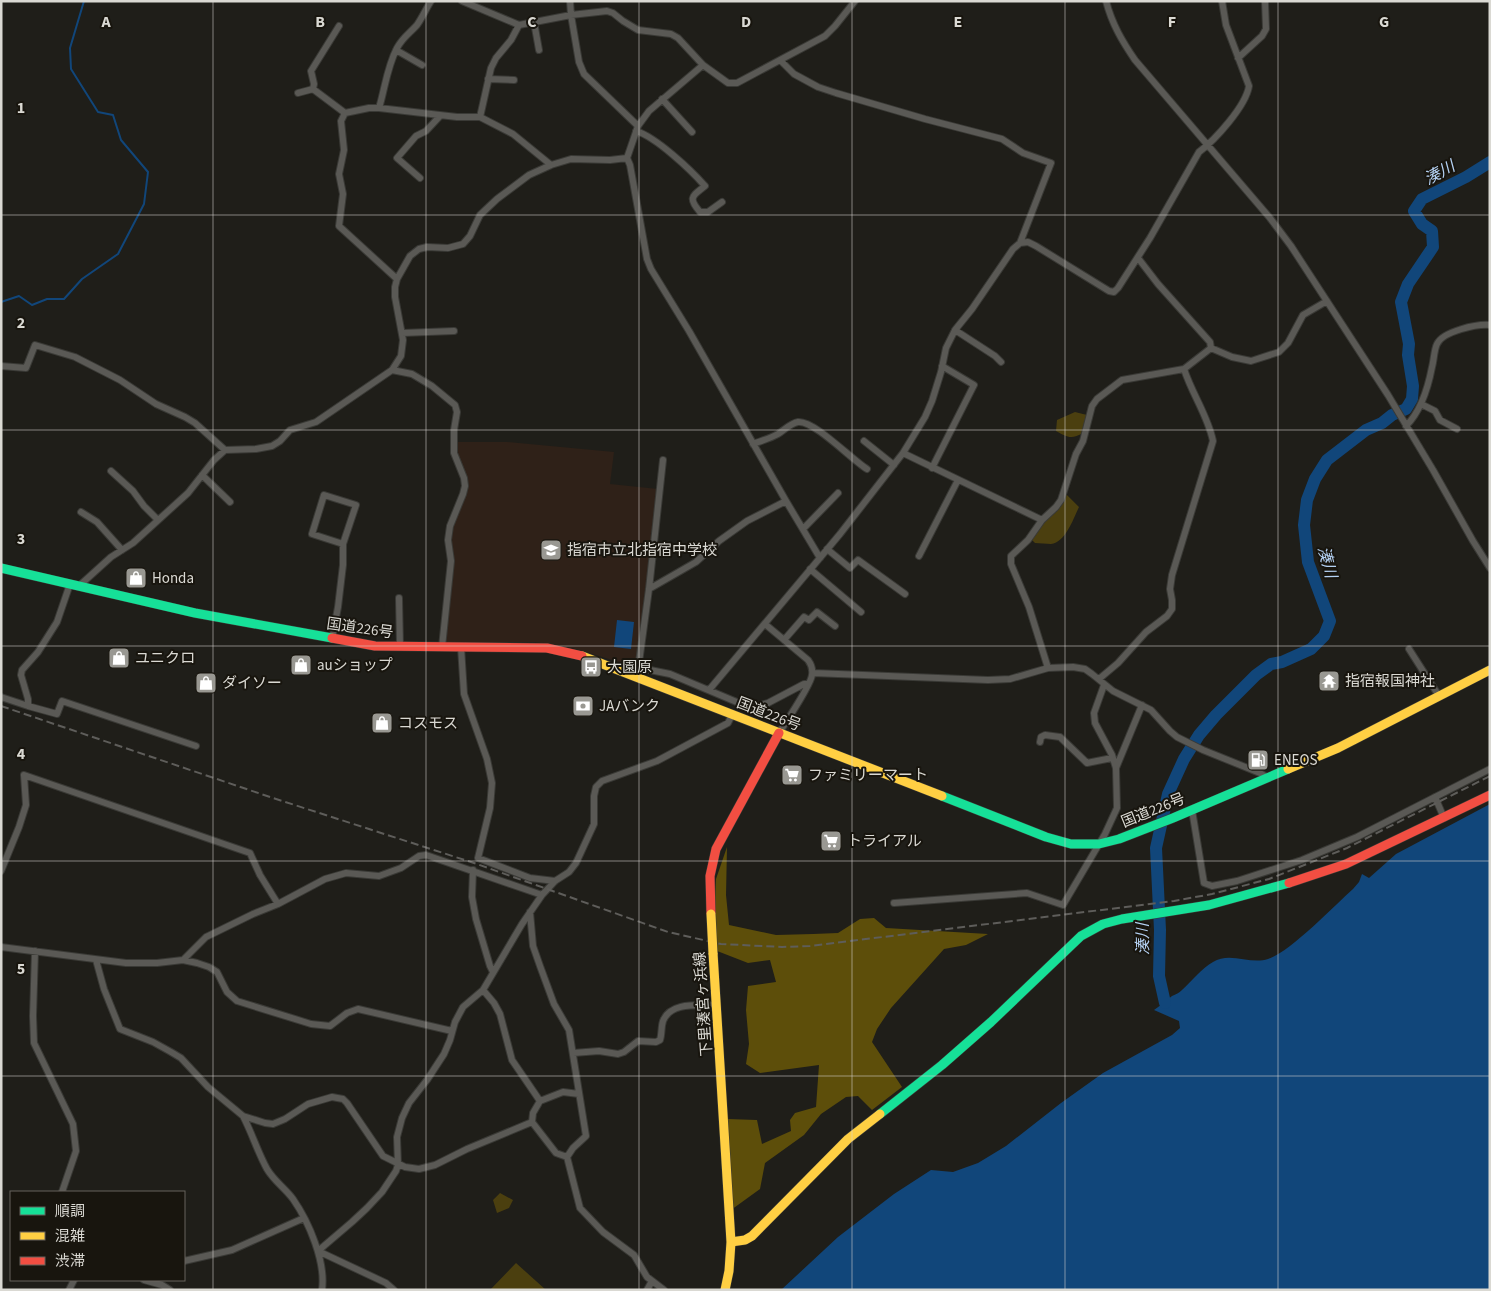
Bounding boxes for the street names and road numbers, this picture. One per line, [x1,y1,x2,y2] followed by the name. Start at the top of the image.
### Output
[325,613,395,644] street label: 国道226号
[734,693,804,736] street label: 国道226号
[1118,788,1188,833] street label: 国道226号
[689,951,718,1057] street label: 下里湊宮ヶ浜線

